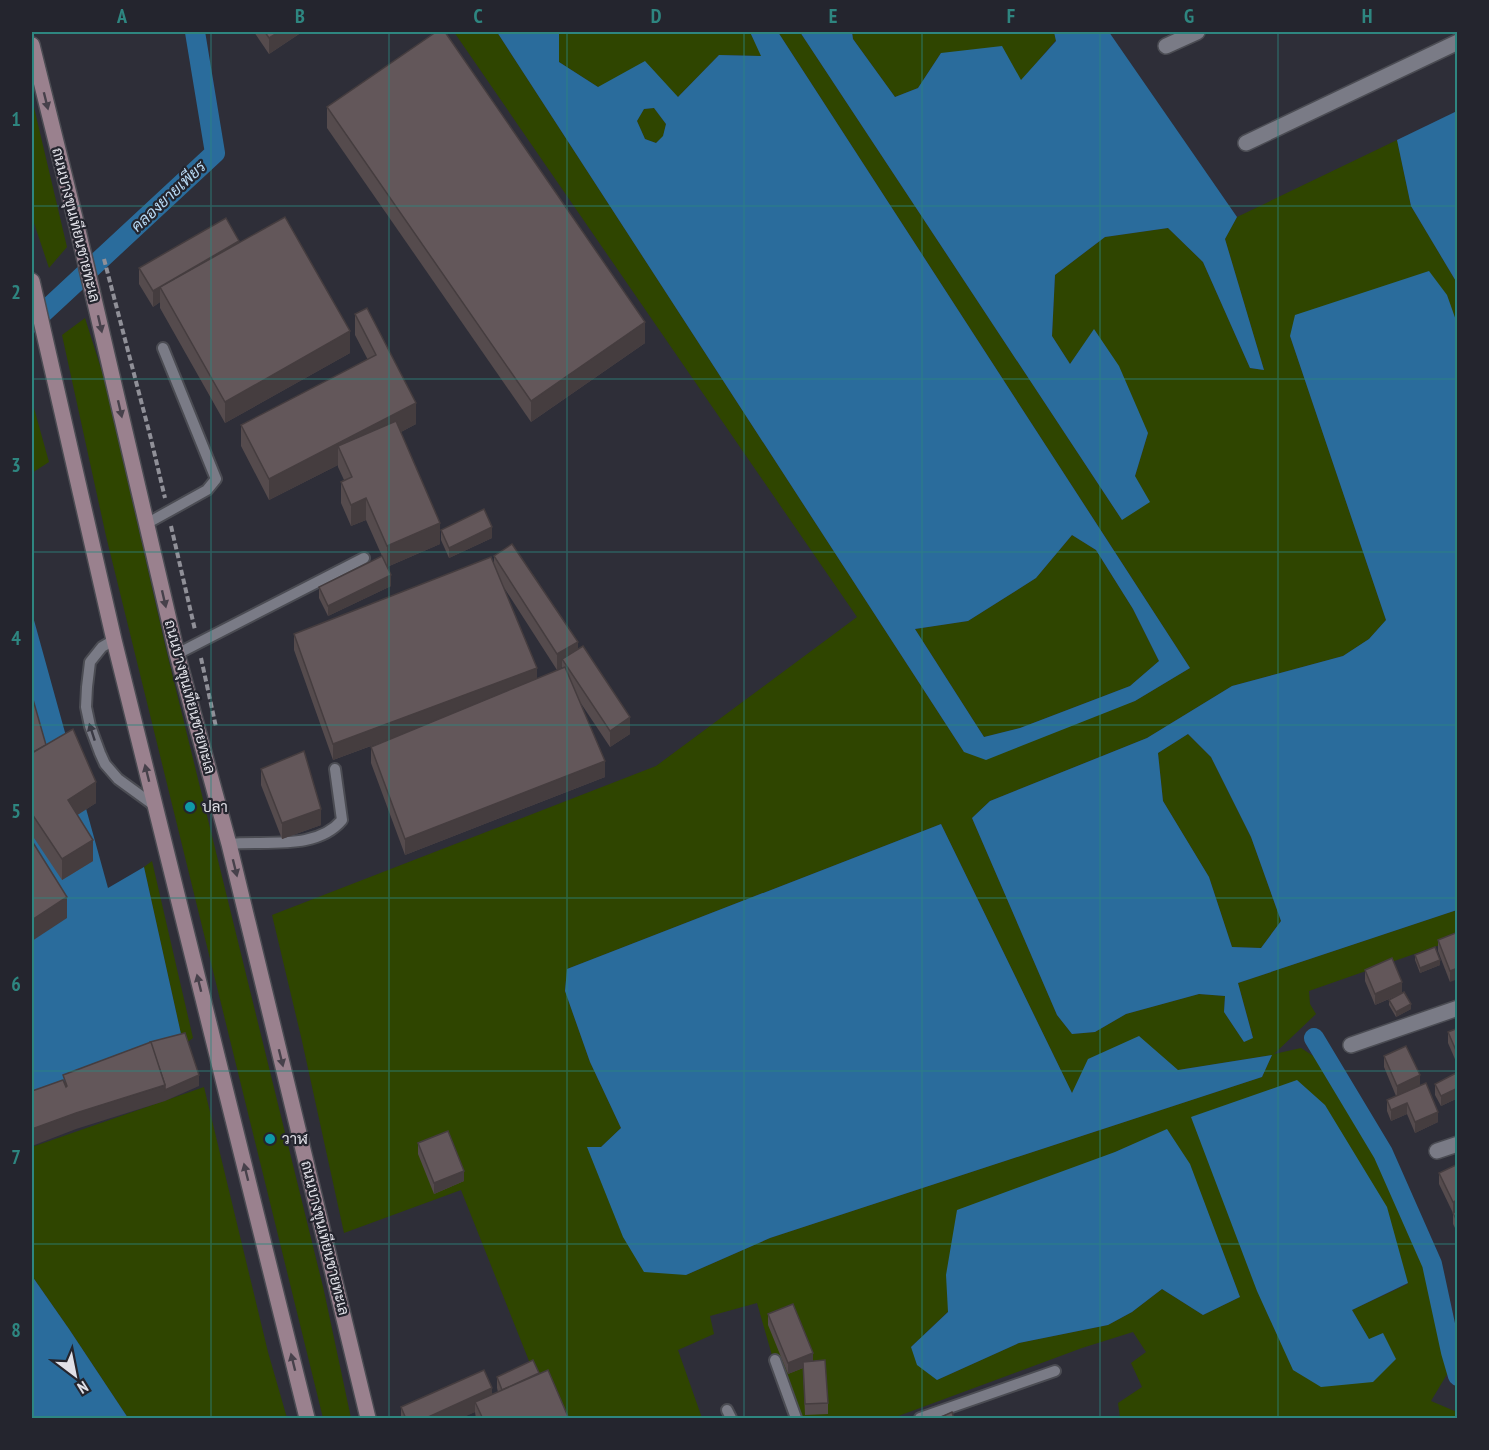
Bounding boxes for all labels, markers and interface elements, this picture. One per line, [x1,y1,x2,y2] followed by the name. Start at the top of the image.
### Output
[116,3,128,29] text: A
[295,3,305,29] text: B
[473,3,483,29] text: C
[651,3,662,29] text: D
[829,3,837,29] text: E
[1007,3,1015,29] text: F
[1184,3,1194,29] text: G
[1362,3,1372,29] text: H
[41,92,51,111] one-way arrow
[11,106,21,132] text: 1
[46,146,105,305] street label: ถนนบางขุนเทียนชายทะเล
[126,155,210,236] water label: คลองยายเพียร
[11,279,21,305] text: 2
[96,314,105,333] one-way arrow
[115,399,125,418] one-way arrow
[11,452,21,478] text: 3
[159,589,169,608] one-way arrow
[159,618,220,777] street label: ถนนบางขุนเทียนชายทะเล
[11,625,21,651] text: 4
[87,723,97,741] one-way arrow
[142,764,152,783] one-way arrow
[202,797,228,816] place label: ปลา
[11,798,21,824] text: 5
[183,800,197,814] marker: ปลา
[231,859,241,877] one-way arrow
[11,971,21,997] text: 6
[194,974,204,992] one-way arrow
[277,1049,287,1067] one-way arrow
[282,1129,308,1148] place label: วาฬ
[263,1132,277,1146] marker: วาฬ
[11,1144,21,1170] text: 7
[295,1159,354,1318] street label: ถนนบางขุนเทียนชายทะเล
[240,1163,250,1182] one-way arrow
[11,1317,21,1343] text: 8
[45,1345,105,1405] north arrow
[287,1353,297,1371] one-way arrow
[74,1377,92,1398] text: N

